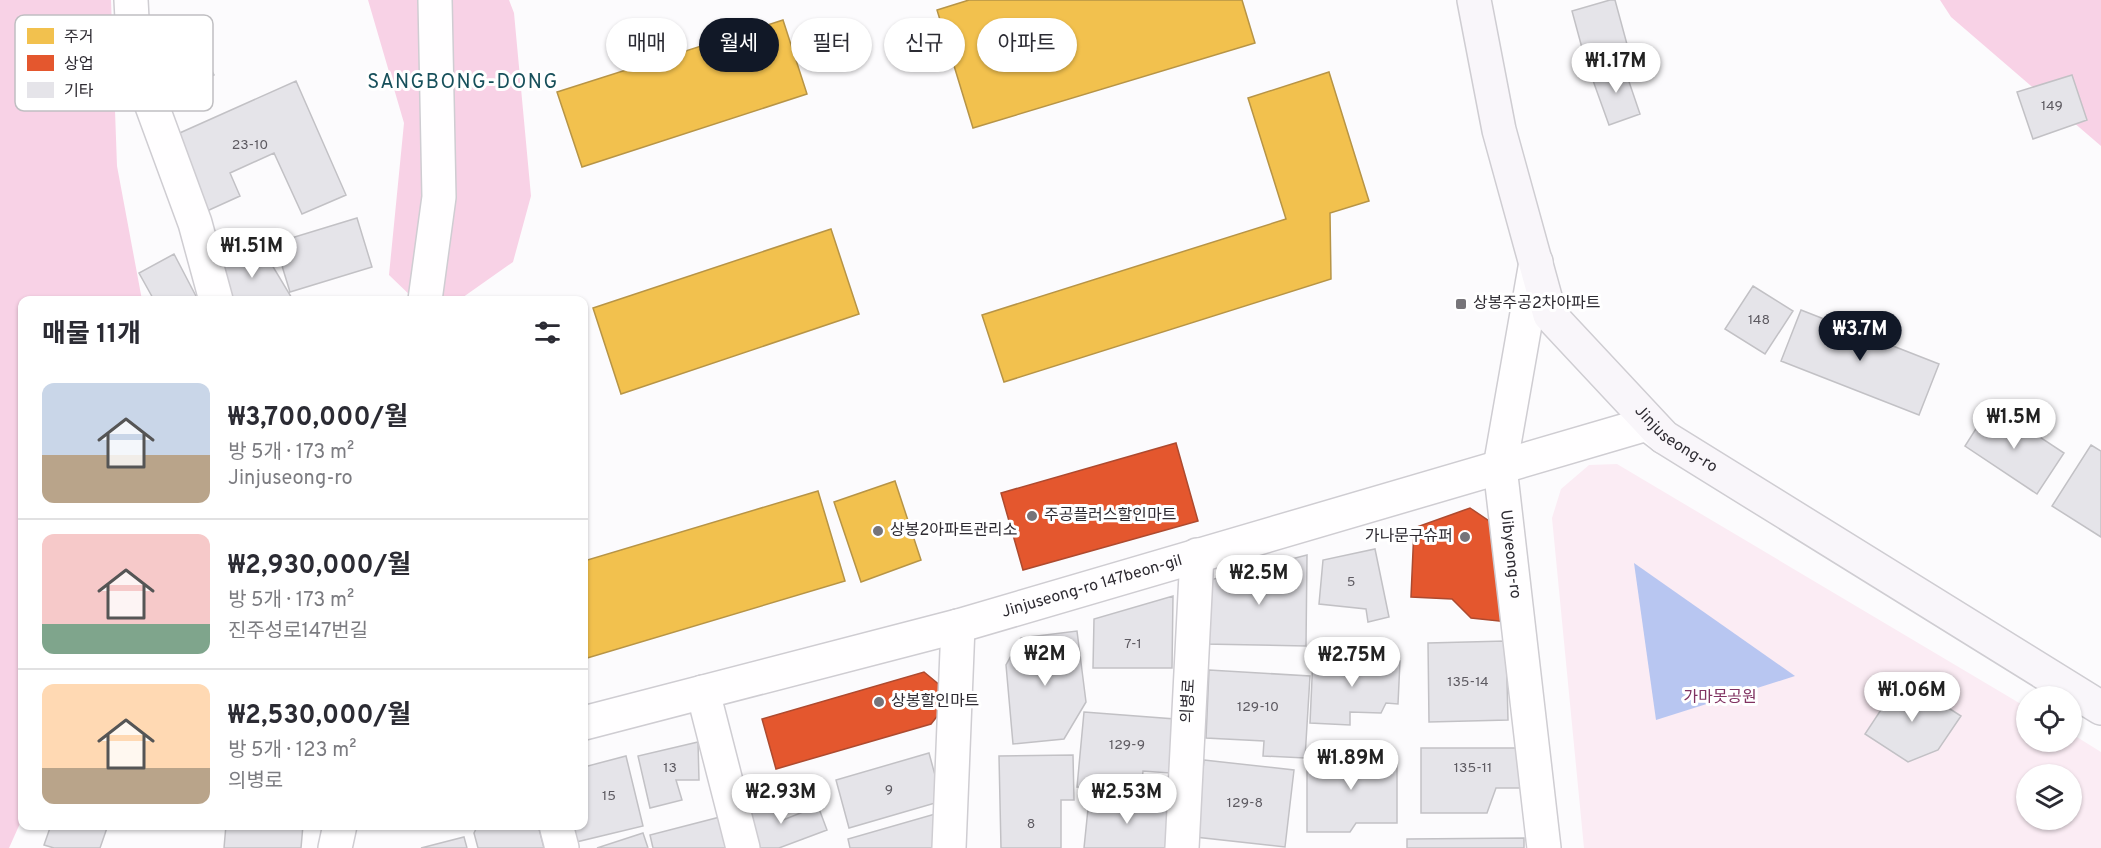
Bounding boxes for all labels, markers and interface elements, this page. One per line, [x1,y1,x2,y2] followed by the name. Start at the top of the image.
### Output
[15,15,213,111] legend
[606,18,687,72] chip: 매매
[699,18,779,72] chip: 월세
[791,18,872,72] chip: 필터
[884,18,965,72] chip: 신규
[977,18,1077,72] chip: 아파트
[64,28,93,48] text: 주거
[1567,43,1665,94] pin: ₩1.17M
[1586,49,1646,75] text: ₩1.17M
[64,55,93,75] text: 상업
[367,70,559,96] district label: SANGBONG-DONG
[64,82,94,102] text: 기타
[2041,98,2063,115] house number: 149
[232,137,268,154] house number: 23-10
[203,228,301,279] pin: ₩1.51M
[221,234,283,260] text: ₩1.51M
[1473,294,1601,314] place label: 상봉주공2차아파트
[1454,297,1468,311] marker: 상봉주공2차아파트
[1818,311,1902,362] pin: ₩3.7M
[1748,312,1770,329] house number: 148
[531,316,564,349] icon: filters
[1833,317,1887,343] text: ₩3.7M
[42,319,141,352] text: 매물 11개
[1972,399,2056,450] pin: ₩1.5M
[228,402,408,435] text: ₩3,700,000/월
[1630,402,1721,478] street label: Jinjuseong-ro
[1987,405,2041,431] text: ₩1.5M
[90,407,162,479] icon: home
[228,440,354,466] text: 방 5개 · 173 m²
[228,466,353,492] text: Jinjuseong-ro
[1044,506,1176,526] place label: 주공플러스할인마트
[1025,509,1039,523] marker: 주공플러스할인마트
[1495,509,1525,600] street label: Uibyeong-ro
[890,521,1018,541] place label: 상봉2아파트관리소
[871,524,885,538] marker: 상봉2아파트관리소
[1365,527,1453,547] place label: 가나문구슈퍼
[1458,530,1472,544] marker: 가나문구슈퍼
[228,550,411,583] text: ₩2,930,000/월
[999,551,1185,623] street label: Jinjuseong-ro 147beon-gil
[1217,555,1301,606] pin: ₩2.5M
[90,558,162,630] icon: home
[1230,561,1288,587] text: ₩2.5M
[1347,574,1355,591] house number: 5
[228,588,354,614] text: 방 5개 · 173 m²
[228,619,368,645] text: 진주성로147번길
[1016,636,1074,687] pin: ₩2M
[1124,636,1142,653] house number: 7-1
[1303,637,1401,688] pin: ₩2.75M
[1024,642,1066,668] text: ₩2M
[1318,643,1386,669] text: ₩2.75M
[1863,672,1961,723] pin: ₩1.06M
[1447,674,1489,691] house number: 135-14
[1178,678,1200,724] street label: 의병로
[1878,678,1946,704] text: ₩1.06M
[2016,686,2082,830] map controls
[2016,686,2082,752] button: locate
[1683,688,1757,708] park label: 가마못공원
[891,692,979,712] place label: 상봉할인마트
[872,695,886,709] marker: 상봉할인마트
[1237,699,1279,716] house number: 129-10
[228,700,411,733] text: ₩2,530,000/월
[90,708,162,780] icon: home
[1109,737,1145,754] house number: 129-9
[228,738,356,764] text: 방 5개 · 123 m²
[1302,740,1400,791] pin: ₩1.89M
[1317,746,1385,772] text: ₩1.89M
[663,760,677,777] house number: 13
[1454,760,1492,777] house number: 135-11
[2016,764,2082,830] button: layers
[228,769,283,795] text: 의병로
[732,774,830,825] pin: ₩2.93M
[1078,774,1176,825] pin: ₩2.53M
[746,780,816,806] text: ₩2.93M
[1092,780,1162,806] text: ₩2.53M
[885,782,893,799] house number: 9
[602,788,616,805] house number: 15
[1227,795,1263,812] house number: 129-8
[1027,816,1035,833] house number: 8

